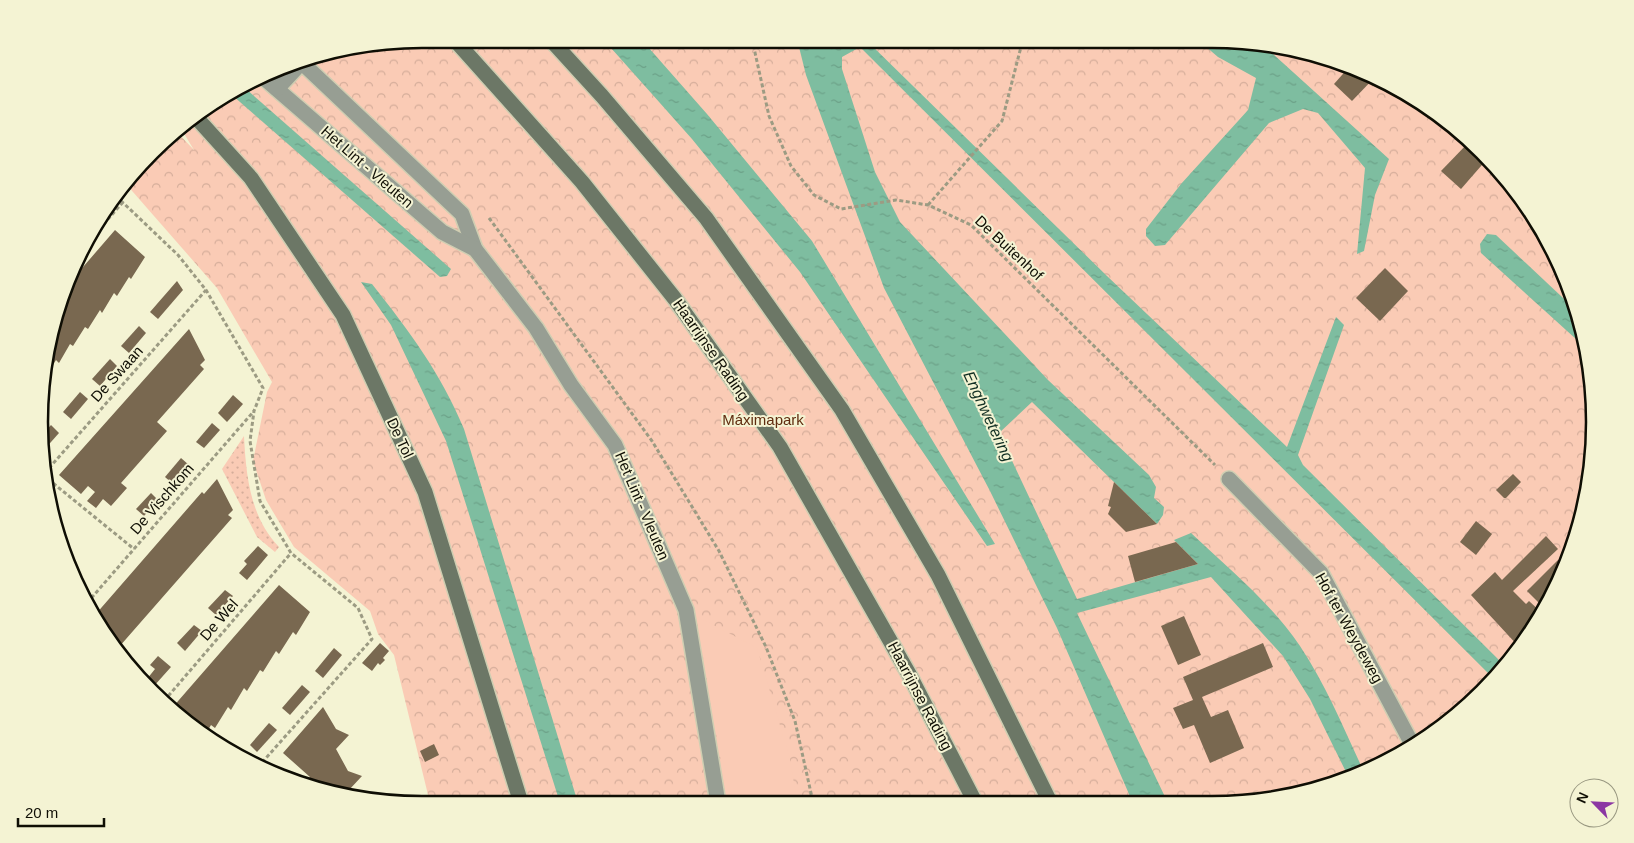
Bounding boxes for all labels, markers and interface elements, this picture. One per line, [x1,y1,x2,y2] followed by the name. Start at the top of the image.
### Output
[318,122,417,211] street label: Het Lint - Vleuten
[972,212,1047,284] street label: De Buitenhof
[670,296,753,404] street label: Haarrijnse Rading
[87,342,146,405] street label: De Swaan
[960,368,1017,464] water label: Enghwetering
[722,411,804,428] park label: Máximapark
[384,415,417,461] street label: De Tol
[612,449,673,562] street label: Het Lint - Vleuten
[126,460,197,537] street label: De Vischkom
[1312,570,1387,686] street label: Hof ter Weydeweg
[196,596,241,644] street label: De Wel
[885,639,956,753] street label: Haarrijnse Rading
[1569,778,1619,828] north arrow
[1573,790,1591,806] text: N
[18,796,104,828] scale bar
[25,804,58,821] text: 20 m

